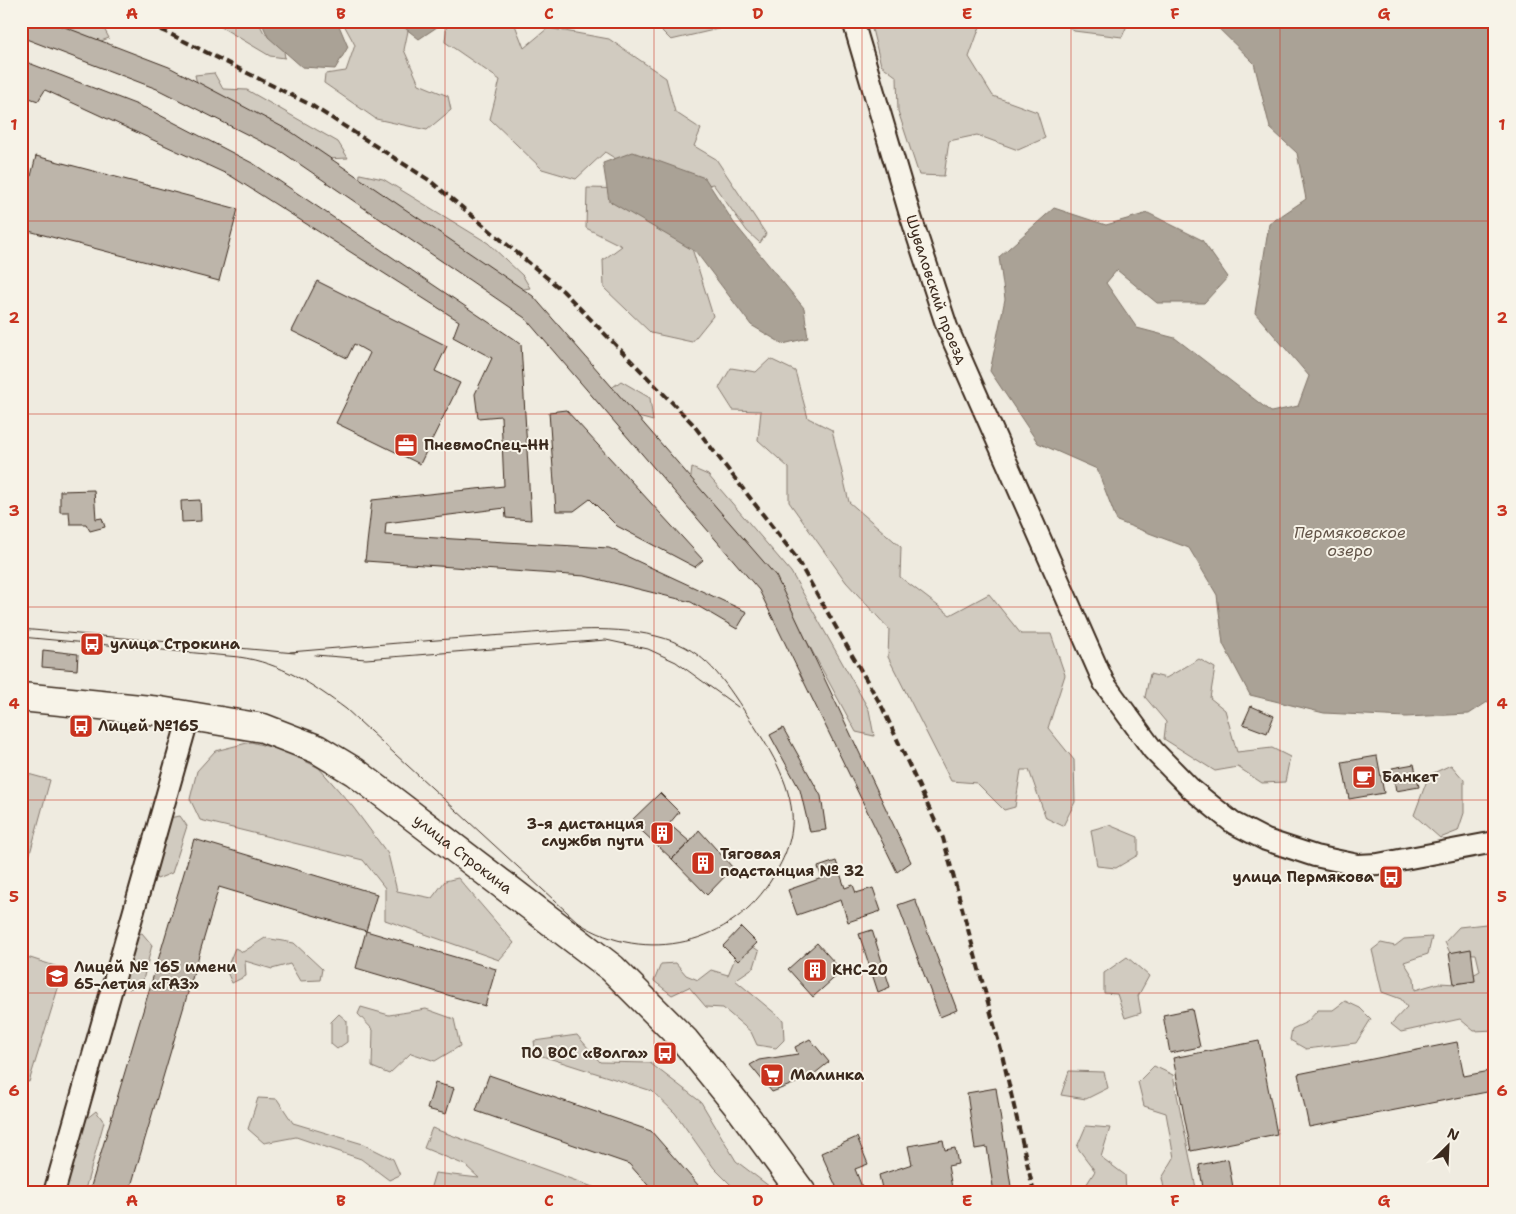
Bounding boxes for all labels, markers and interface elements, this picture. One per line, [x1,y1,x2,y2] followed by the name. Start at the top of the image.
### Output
[126,3,138,24] text: A
[336,3,346,24] text: B
[544,3,554,24] text: C
[752,3,764,24] text: D
[962,3,972,24] text: E
[1170,3,1180,24] text: F
[1378,3,1391,24] text: G
[10,114,18,135] text: 1
[1498,114,1506,135] text: 1
[901,212,972,367] street label: Шуваловский проезд
[8,307,20,328] text: 2
[1496,307,1508,328] text: 2
[393,432,419,458] office icon: ПневмоСпец-НН
[424,435,549,455] place label: ПневмоСпец-НН
[8,500,20,521] text: 3
[1496,500,1508,521] text: 3
[1294,522,1406,561] water label: Пермяковское озеро
[79,631,105,657] bus stop icon: улица Строкина
[110,634,241,654] place label: улица Строкина
[8,693,20,714] text: 4
[1496,693,1508,714] text: 4
[68,713,94,739] bus stop icon: Лицей №165
[98,716,199,736] place label: Лицей №165
[1351,764,1377,790] cafe icon: Банкет
[1382,767,1439,787] place label: Банкет
[409,810,517,899] street label: улица Строкина
[527,814,645,851] place label: 3-я дистанция службы пути
[649,820,675,846] building icon: 3-я дистанция службы пути
[720,844,865,881] place label: Тяговая подстанция № 32
[690,850,716,876] building icon: Тяговая подстанция № 32
[1378,864,1404,890] bus stop icon: улица Пермякова
[1233,867,1375,887] place label: улица Пермякова
[9,886,19,907] text: 5
[1497,886,1507,907] text: 5
[74,957,237,994] place label: Лицей № 165 имени 65-летия «ГАЗ»
[802,957,828,983] building icon: КНС-20
[832,960,888,980] place label: КНС-20
[44,963,70,989] school or university icon: Лицей № 165 имени 65-летия «ГАЗ»
[652,1040,678,1066] bus stop icon: ПО ВОС «Волга»
[521,1043,648,1063] place label: ПО ВОС «Волга»
[759,1062,785,1088] supermarket icon: Малинка
[790,1065,865,1085] place label: Малинка
[8,1080,20,1101] text: 6
[1496,1080,1508,1101] text: 6
[1424,1122,1474,1172] north arrow
[1445,1124,1462,1145] text: N
[126,1190,138,1211] text: A
[336,1190,346,1211] text: B
[544,1190,554,1211] text: C
[752,1190,764,1211] text: D
[962,1190,972,1211] text: E
[1170,1190,1180,1211] text: F
[1378,1190,1391,1211] text: G

